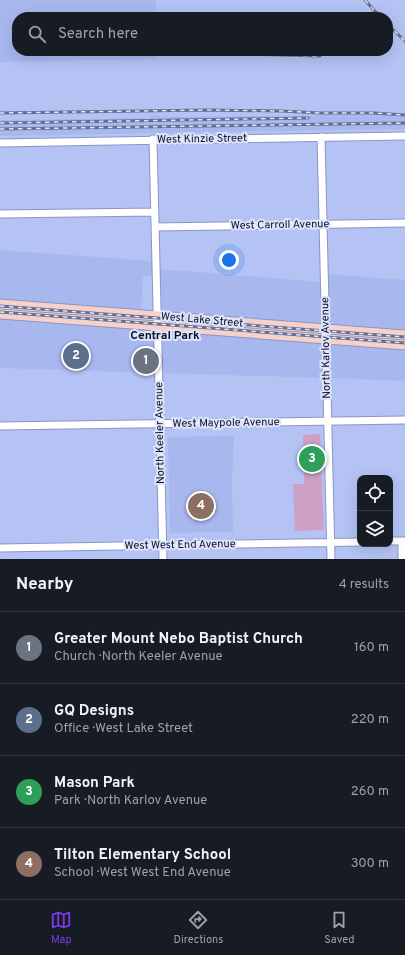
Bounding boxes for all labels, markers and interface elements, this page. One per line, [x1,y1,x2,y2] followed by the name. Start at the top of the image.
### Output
[12,12,393,56] search box
[26,23,48,45] icon: search
[58,25,138,44] text: Search here
[157,131,247,147] street label: West Kinzie Street
[231,217,330,233] street label: West Carroll Avenue
[219,250,239,270] your location
[318,297,334,399] street label: North Karlov Avenue
[160,309,244,331] street label: West Lake Street
[130,328,200,344] district label: Central Park
[63,341,89,371] pin: 2
[133,346,159,376] pin: 1
[152,382,168,484] street label: North Keeler Avenue
[172,415,280,431] street label: West Maypole Avenue
[299,444,325,474] pin: 3
[357,475,393,547] map controls
[357,475,393,511] button: locate
[188,491,214,521] pin: 4
[357,511,393,547] button: layers
[124,537,236,553] street label: West West End Avenue
[16,574,73,596] text: Nearby
[339,577,389,593] text: 4 results
[54,630,303,649] text: Greater Mount Nebo Baptist Church
[26,640,32,656] text: 1
[354,640,389,656] text: 160 m
[54,649,223,665] text: Church · North Keeler Avenue
[54,702,134,721] text: GQ Designs
[25,712,33,728] text: 2
[351,712,389,728] text: 220 m
[54,721,193,737] text: Office · West Lake Street
[54,774,135,793] text: Mason Park
[25,784,33,800] text: 3
[351,784,389,800] text: 260 m
[54,793,207,809] text: Park · North Karlov Avenue
[54,846,231,865] text: Tilton Elementary School
[25,856,33,872] text: 4
[351,856,389,872] text: 300 m
[54,865,231,881] text: School · West West End Avenue
[50,909,72,947] tab: Map
[173,909,223,947] tab: Directions
[324,909,355,947] tab: Saved

